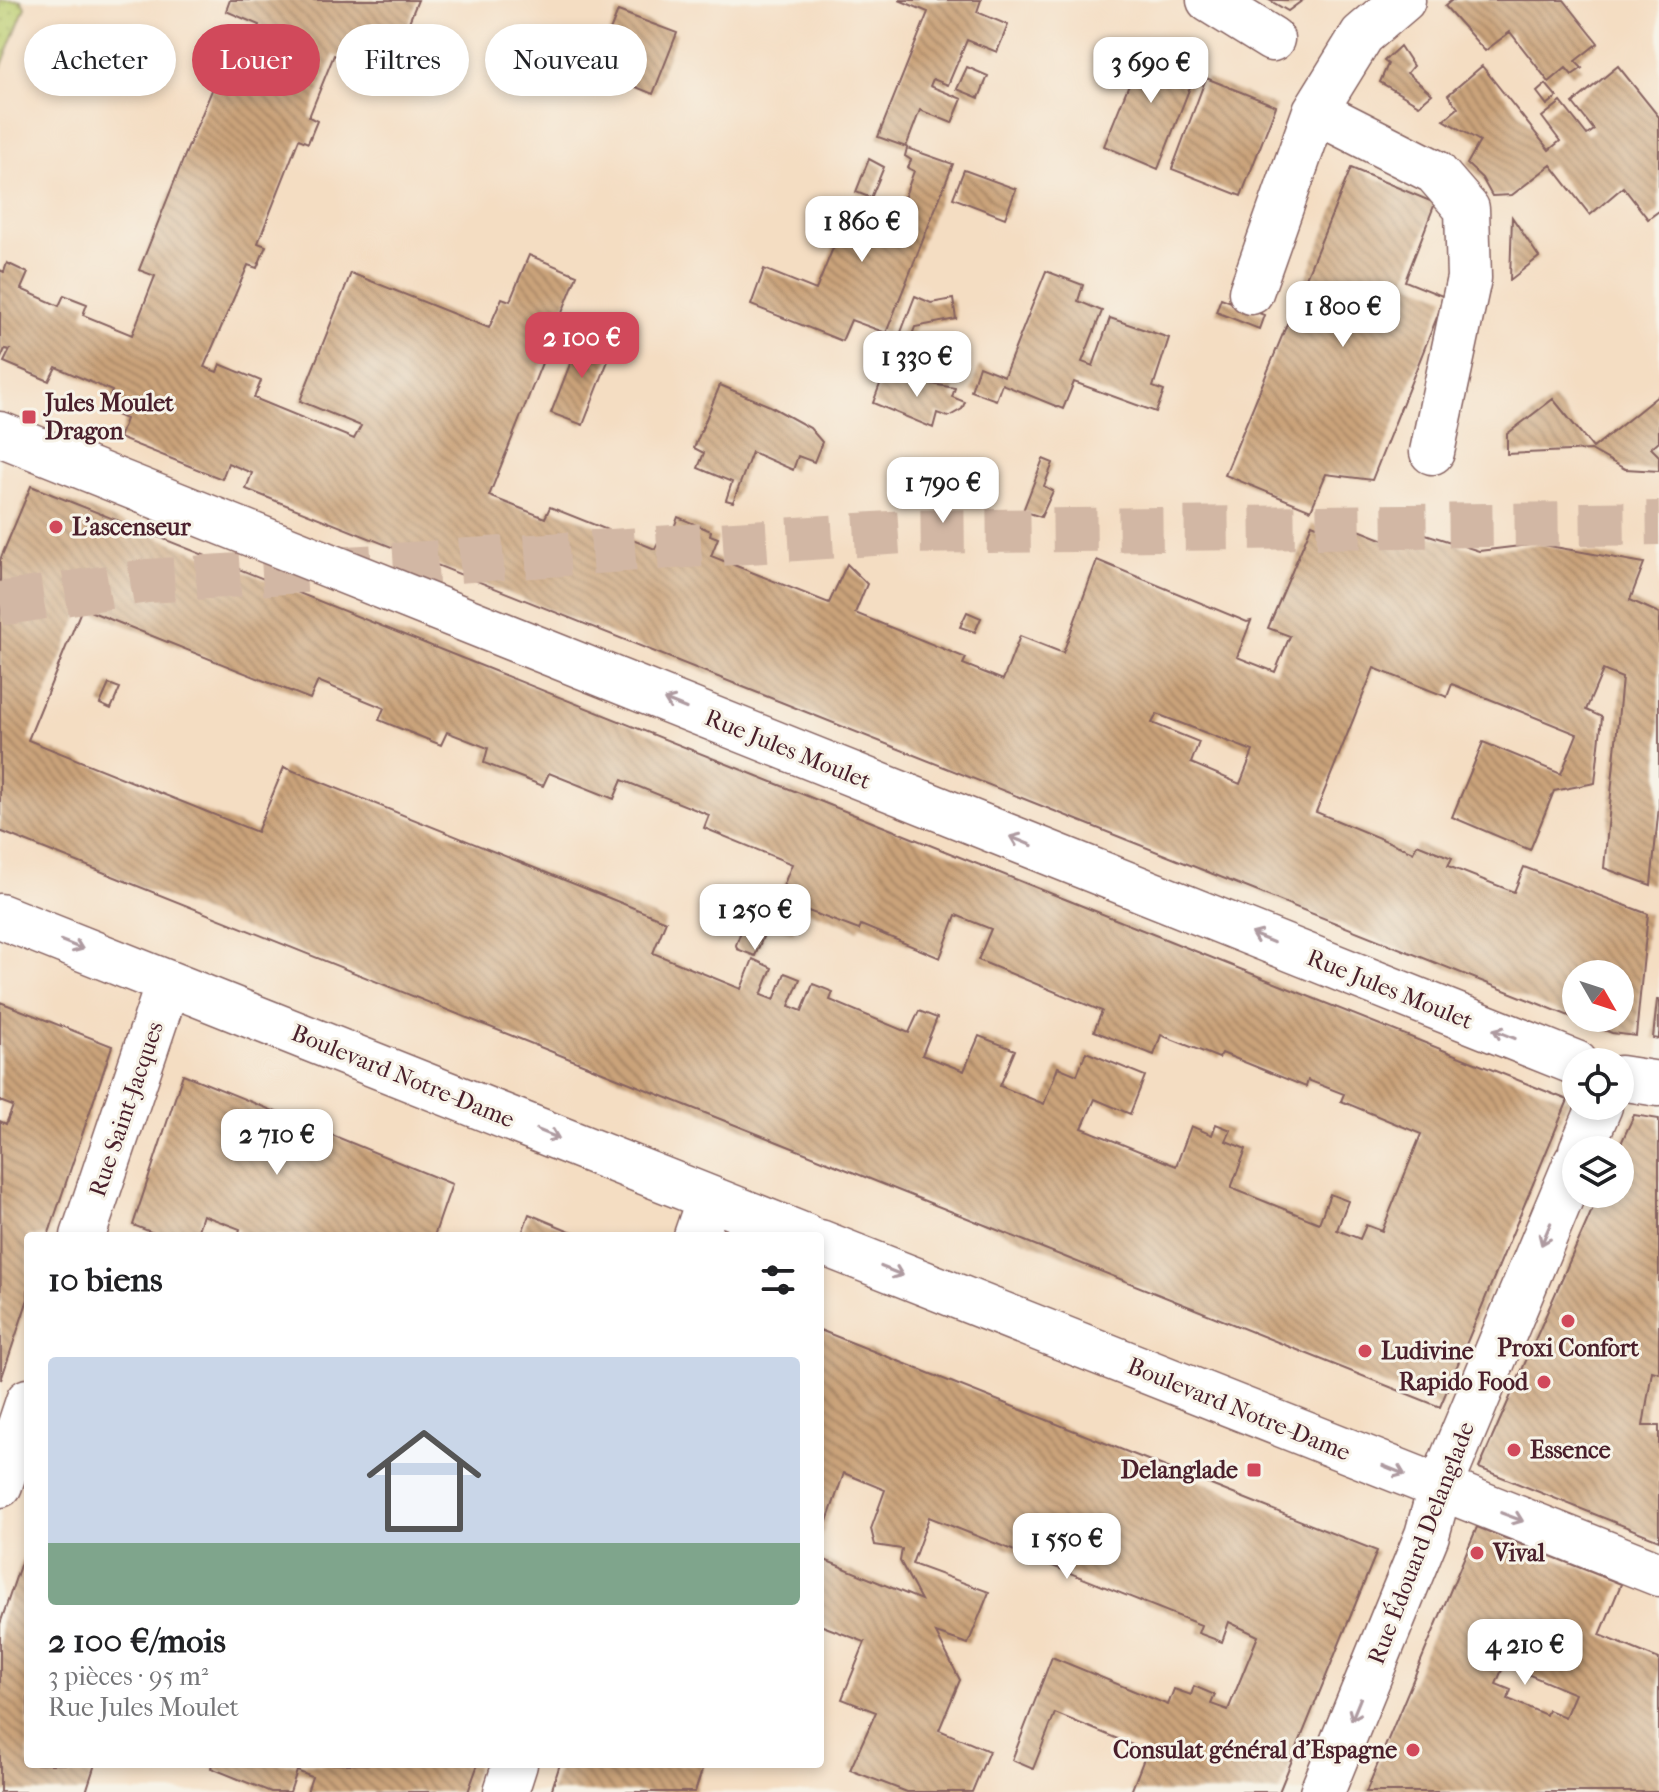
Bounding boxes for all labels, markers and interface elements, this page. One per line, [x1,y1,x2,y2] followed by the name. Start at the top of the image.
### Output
[24,24,176,96] chip: Acheter
[192,24,320,96] chip: Louer
[336,24,469,96] chip: Filtres
[485,24,647,96] chip: Nouveau
[1077,37,1225,105] pin: 3 690 €
[1111,47,1191,78] text: 3 690 €
[788,196,936,264] pin: 1 860 €
[823,206,901,237] text: 1 860 €
[1269,281,1417,349] pin: 1 800 €
[1304,291,1382,322] text: 1 800 €
[508,312,656,380] pin: 2 100 €
[543,322,621,353] text: 2 100 €
[843,331,991,399] pin: 1 330 €
[881,341,953,372] text: 1 330 €
[43,389,174,445] place label: Jules Moulet Dragon
[20,408,38,426] marker: Jules Moulet Dragon
[869,457,1017,525] pin: 1 790 €
[905,467,981,498] text: 1 790 €
[72,513,191,541] place label: L'ascenseur
[47,518,65,536] marker: L'ascenseur
[663,695,688,710] one-way arrow
[701,703,875,795] street label: Rue Jules Moulet
[1009,833,1034,848] one-way arrow
[681,884,829,952] pin: 1 250 €
[718,894,792,925] text: 1 250 €
[1250,929,1275,944] one-way arrow
[59,939,84,953] one-way arrow
[1303,943,1477,1035] street label: Rue Jules Moulet
[1562,960,1634,1032] north arrow
[1562,960,1634,1208] map controls
[83,1018,169,1200] street label: Rue Saint-Jacques
[287,1018,519,1134] street label: Boulevard Notre-Dame
[1492,1026,1517,1040] one-way arrow
[1562,1048,1634,1120] button: locate
[203,1109,351,1177] pin: 2 710 €
[239,1119,315,1150] text: 2 710 €
[535,1128,560,1142] one-way arrow
[1562,1136,1634,1208] button: layers
[1537,1221,1552,1246] one-way arrow
[756,1258,800,1302] icon: filters
[48,1260,162,1300] text: 10 biens
[879,1264,904,1279] one-way arrow
[1559,1312,1577,1330] marker: Proxi Confort
[1497,1334,1639,1362] place label: Proxi Confort
[1381,1337,1474,1365] place label: Ludivine
[1356,1342,1374,1360] marker: Ludivine
[1123,1351,1355,1467] street label: Boulevard Notre-Dame
[1399,1368,1529,1396] place label: Rapido Food
[1535,1373,1553,1391] marker: Rapido Food
[352,1409,496,1553] icon: home
[1361,1417,1480,1668] street label: Rue Édouard Delanglade
[1530,1436,1611,1464] place label: Essence
[1505,1441,1523,1459] marker: Essence
[1121,1456,1238,1484] place label: Delanglade
[1245,1461,1263,1479] marker: Delanglade
[1381,1464,1406,1478] one-way arrow
[1499,1511,1524,1525] one-way arrow
[993,1513,1141,1581] pin: 1 550 €
[1031,1523,1103,1554] text: 1 550 €
[1492,1539,1545,1567] place label: Vival
[1468,1544,1486,1562] marker: Vival
[1451,1619,1599,1687] pin: 4 210 €
[48,1621,226,1661] text: 2 100 €/mois
[1486,1629,1564,1660] text: 4 210 €
[48,1661,208,1692] text: 3 pièces · 95 m²
[48,1692,239,1723] text: Rue Jules Moulet
[1348,1696,1362,1721] one-way arrow
[1113,1736,1397,1764] place label: Consulat général d'Espagne
[1404,1741,1422,1759] marker: Consulat général d'Espagne

